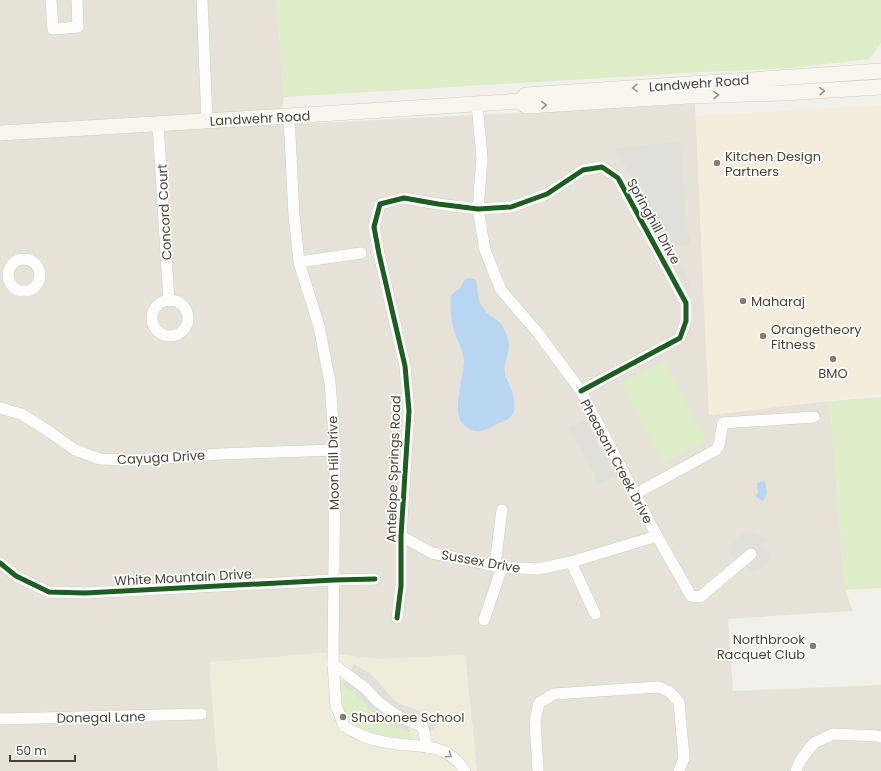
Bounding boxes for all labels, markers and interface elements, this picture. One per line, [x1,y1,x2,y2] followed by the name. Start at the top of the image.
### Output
[648,71,750,96] street label: Landwehr Road
[632,83,638,92] one-way arrow
[819,86,825,95] one-way arrow
[713,91,719,99] one-way arrow
[541,101,547,110] one-way arrow
[209,106,311,131] street label: Landwehr Road
[725,147,821,181] place label: Kitchen Design Partners
[712,158,722,168] marker: Kitchen Design Partners
[152,163,177,261] street label: Concord Court
[622,175,685,268] street label: Springhill Drive
[751,292,805,311] place label: Maharaj
[738,296,748,306] marker: Maharaj
[771,320,862,354] place label: Orangetheory Fitness
[758,331,768,341] marker: Orangetheory Fitness
[828,354,838,364] marker: BMO
[818,364,848,383] place label: BMO
[381,395,406,543] street label: Antelope Springs Road
[576,396,657,527] street label: Pheasant Creek Drive
[323,416,344,510] street label: Moon Hill Drive
[117,446,206,469] street label: Cayuga Drive
[440,545,522,578] street label: Sussex Drive
[114,564,252,591] street label: White Mountain Drive
[717,630,805,664] place label: Northbrook Racquet Club
[808,641,818,651] marker: Northbrook Racquet Club
[56,707,146,728] street label: Donegal Lane
[351,708,464,727] place label: Shabonee School
[338,712,348,722] marker: Shabonee School
[10,737,75,763] scale bar
[16,742,47,759] text: 50 m
[445,750,452,758] one-way arrow

